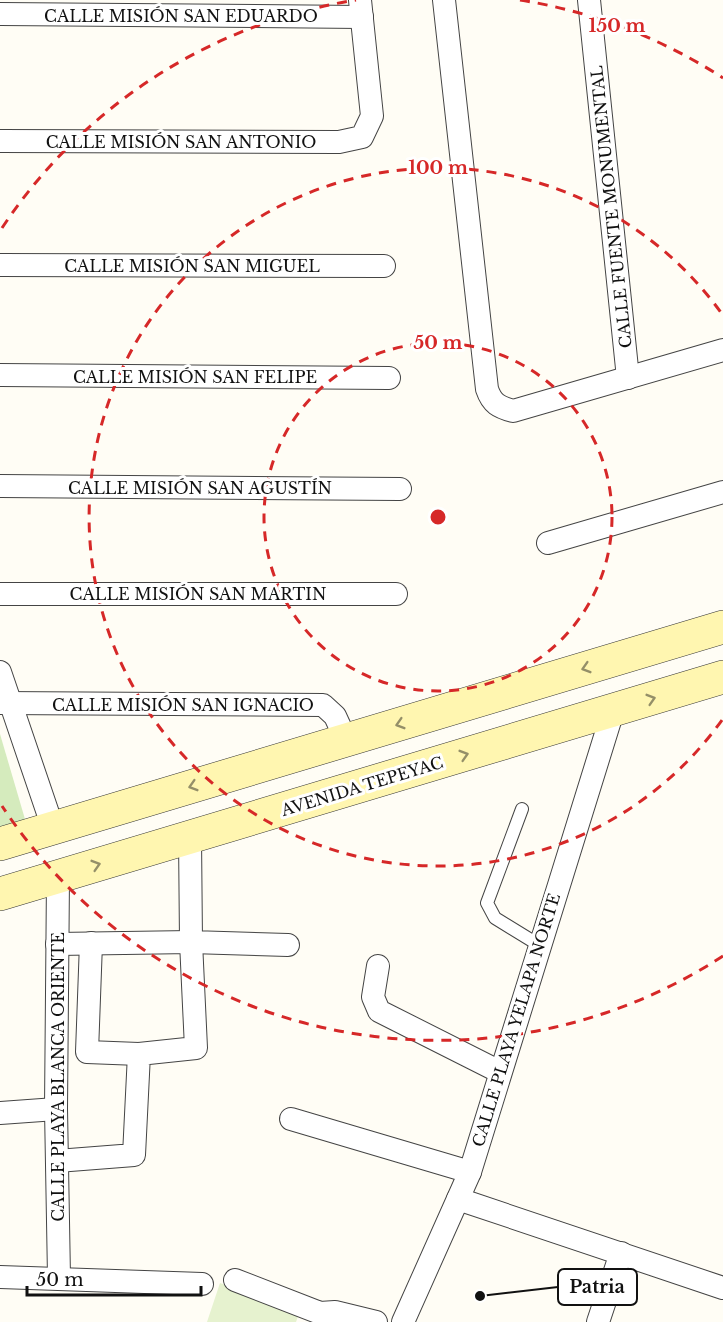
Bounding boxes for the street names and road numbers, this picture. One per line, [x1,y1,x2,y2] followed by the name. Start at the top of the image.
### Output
[44,6,318,26] street label: CALLE MISIÓN SAN EDUARDO
[586,64,636,349] street label: CALLE FUENTE MONUMENTAL
[46,132,316,152] street label: CALLE MISIÓN SAN ANTONIO
[64,256,320,276] street label: CALLE MISIÓN SAN MIGUEL
[73,367,317,387] street label: CALLE MISIÓN SAN FELIPE
[68,478,332,498] street label: CALLE MISIÓN SAN AGUSTÍN
[70,584,326,604] street label: CALLE MISIÓN SAN MARTIN
[52,695,314,715] street label: CALLE MISIÓN SAN IGNACIO
[278,752,445,820] street label: AVENIDA TEPEYAC
[468,891,564,1149] street label: CALLE PLAYA YELAPA NORTE
[48,932,68,1222] street label: CALLE PLAYA BLANCA ORIENTE

